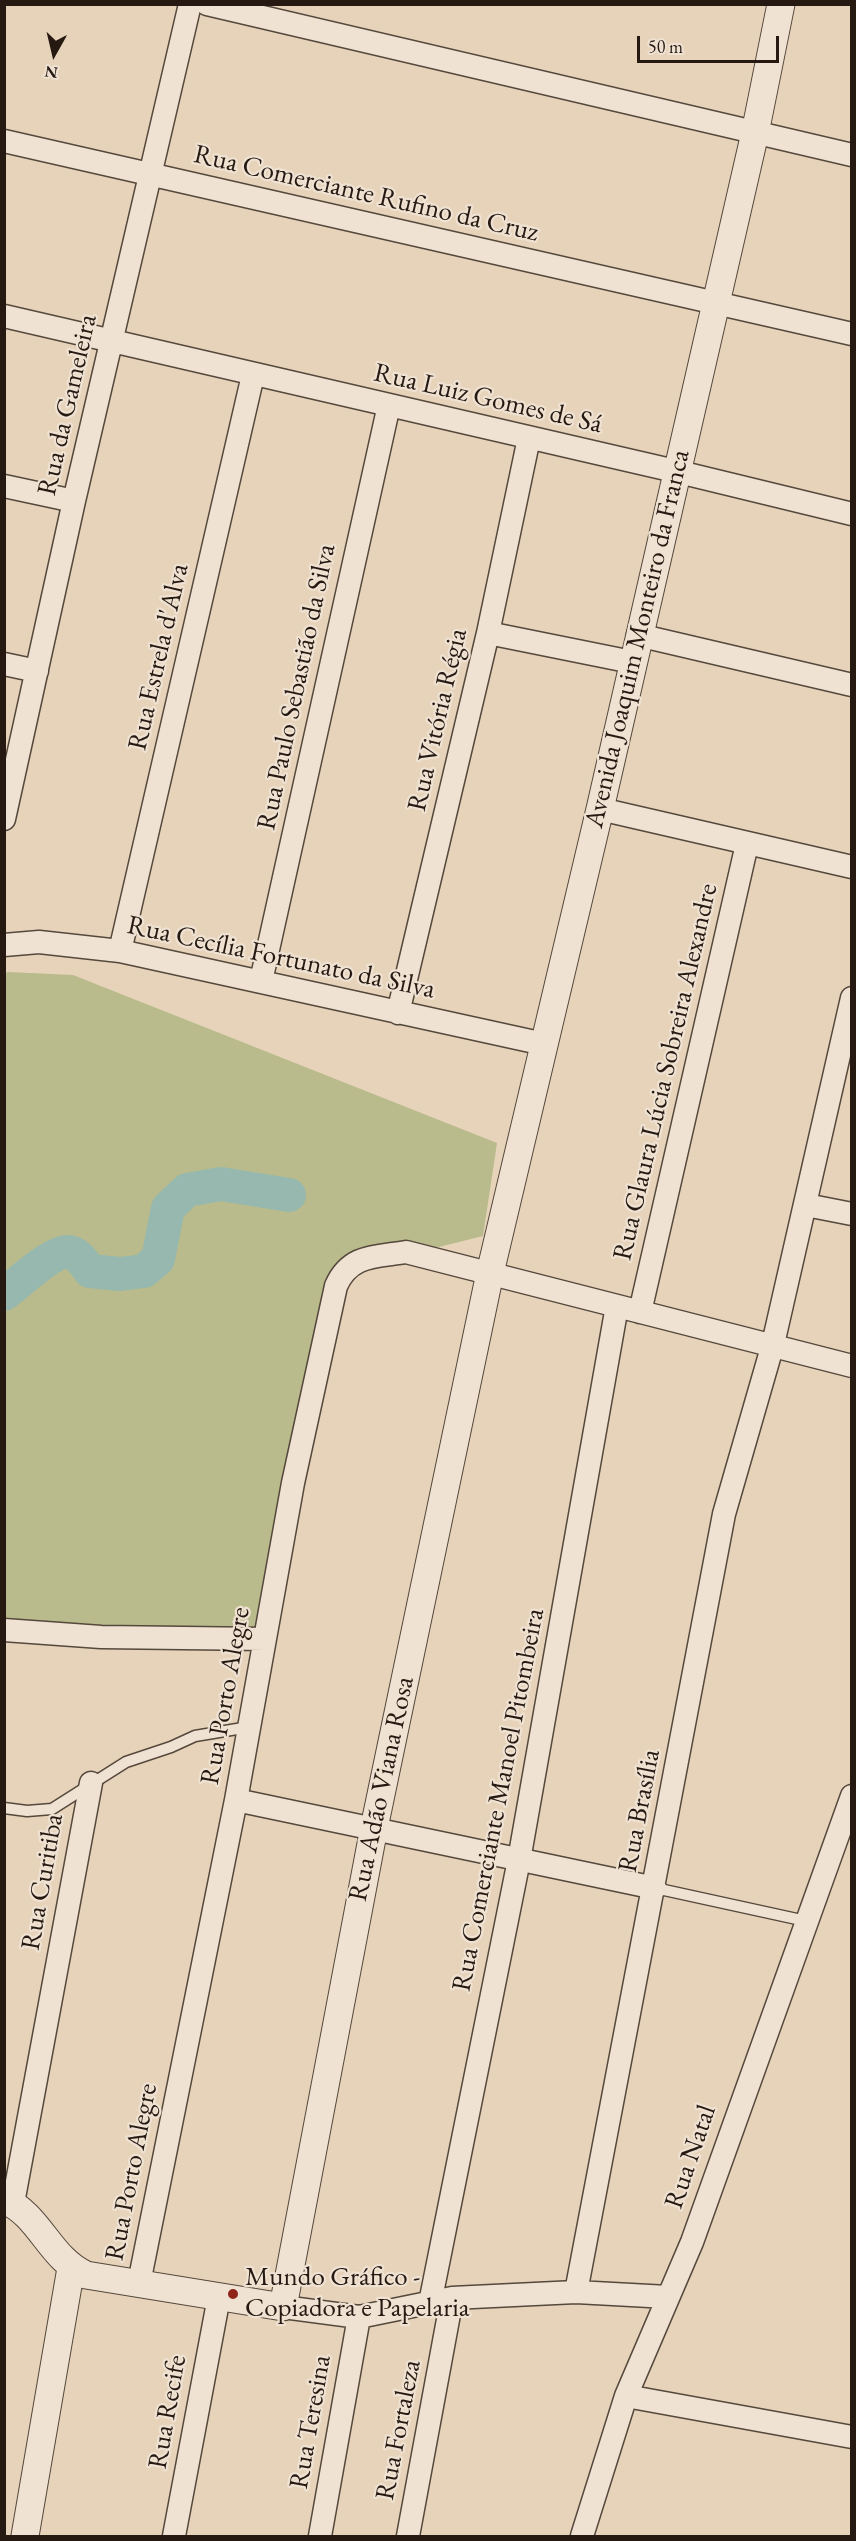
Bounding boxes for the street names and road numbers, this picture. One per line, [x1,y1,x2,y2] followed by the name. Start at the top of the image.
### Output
[191,139,541,249] street label: Rua Comerciante Rufino da Cruz
[31,311,105,499] street label: Rua da Gameleira
[371,357,605,441] street label: Rua Luiz Gomes de Sá
[579,447,697,831] street label: Avenida Joaquim Monteiro da Franca
[251,541,343,833] street label: Rua Paulo Sebastião da Silva
[122,560,196,754] street label: Rua Estrela d'Alva
[401,626,475,814] street label: Rua Vitória Régia
[607,880,725,1264] street label: Rua Glaura Lúcia Sobreira Alexandre
[124,910,438,1006] street label: Rua Cecília Fortunato da Silva
[194,1605,258,1787] street label: Rua Porto Alegre
[446,1606,552,1994] street label: Rua Comerciante Manoel Pitombeira
[342,1674,422,1904] street label: Rua Adão Viana Rosa
[612,1747,668,1875] street label: Rua Brasília
[15,1811,71,1953] street label: Rua Curitiba
[99,2081,165,2263] street label: Rua Porto Alegre
[658,2101,724,2213] street label: Rua Natal
[142,2352,194,2472] street label: Rua Recife
[283,2353,339,2491] street label: Rua Teresina
[370,2357,428,2503] street label: Rua Fortaleza

